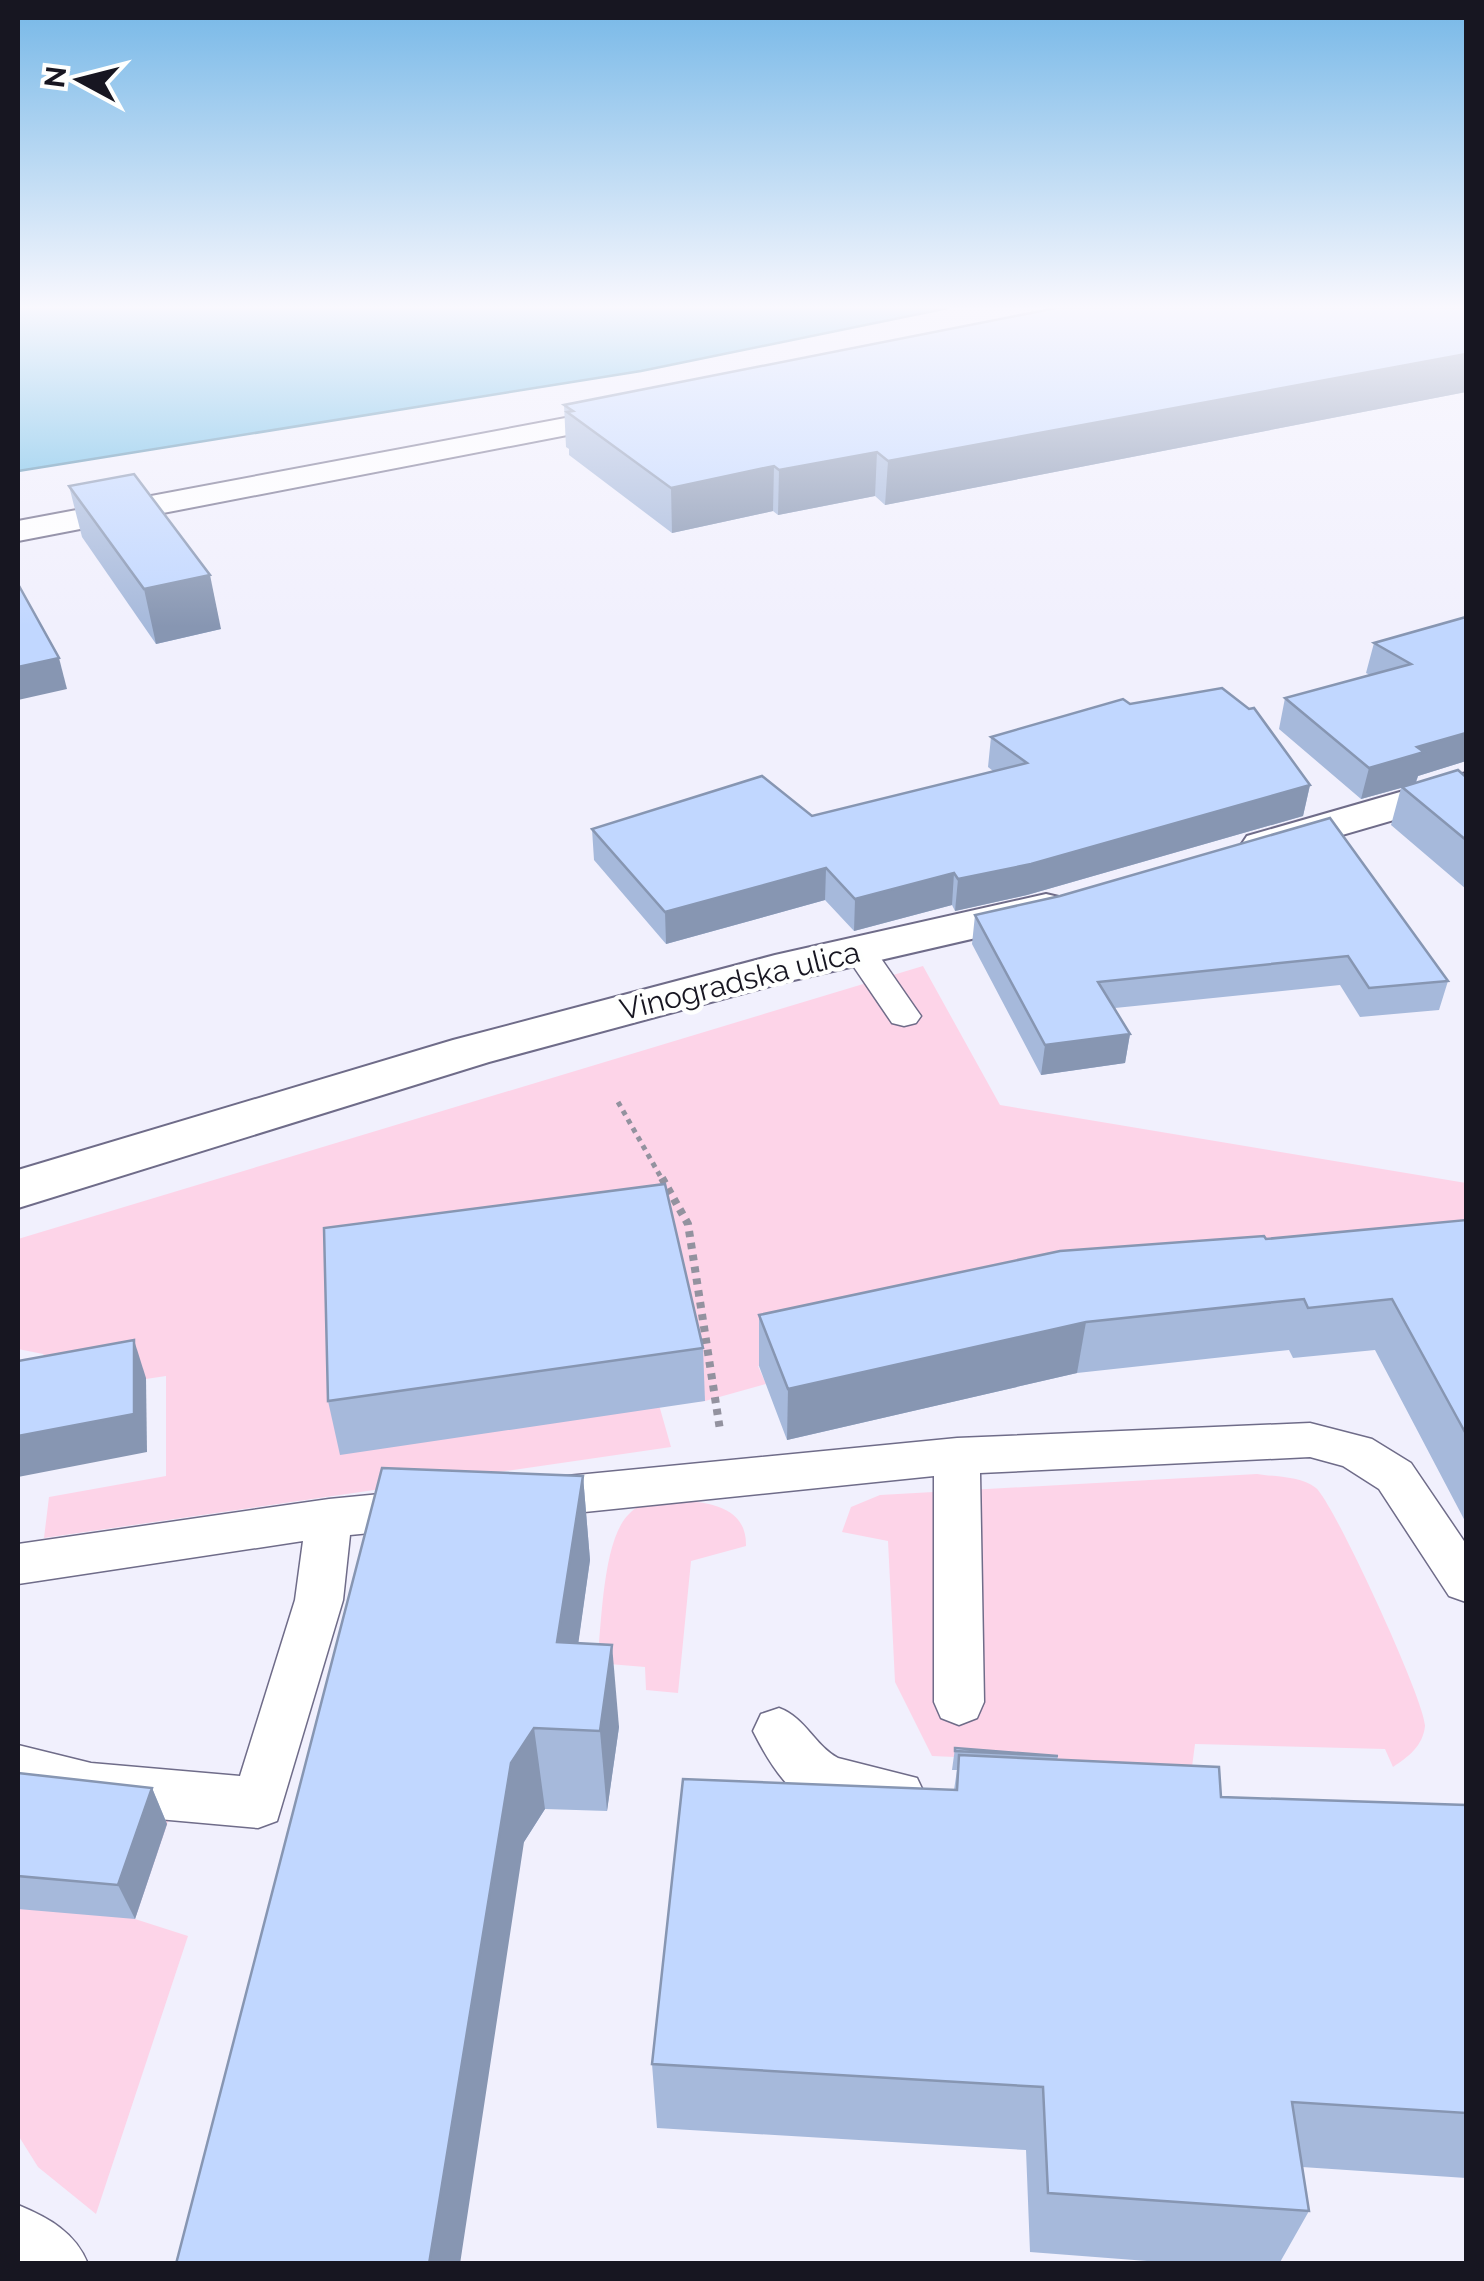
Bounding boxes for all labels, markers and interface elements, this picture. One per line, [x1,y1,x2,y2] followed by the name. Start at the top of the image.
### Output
[30,30,130,130] north arrow
[38,64,73,90] text: N
[616,934,863,1027] street label: Vinogradska ulica

